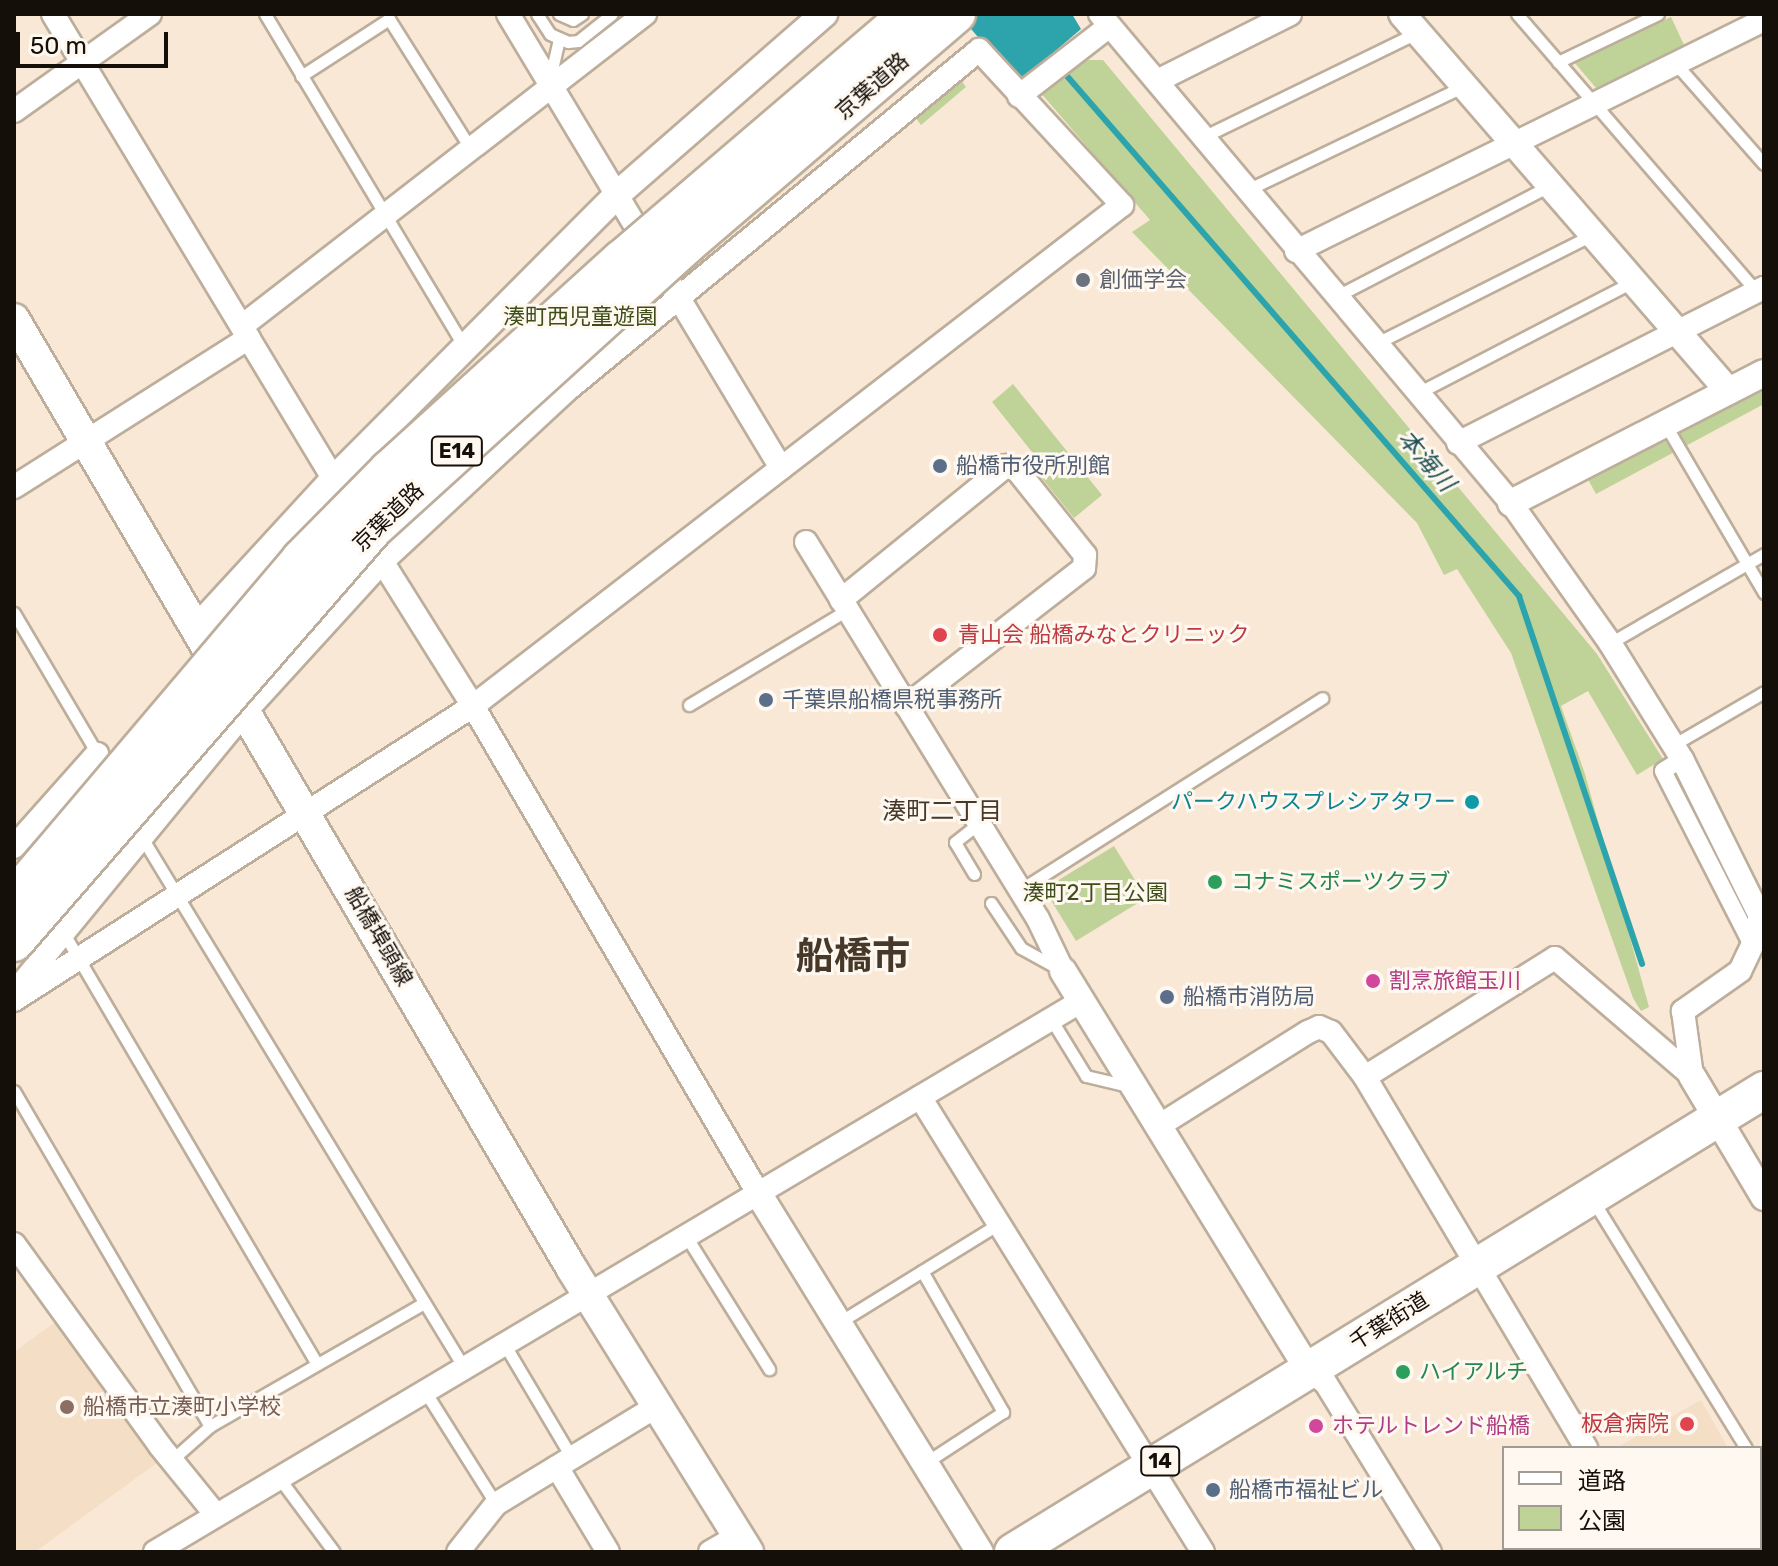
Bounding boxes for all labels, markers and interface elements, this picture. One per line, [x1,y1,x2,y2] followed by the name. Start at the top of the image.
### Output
[20,16,172,66] scale bar
[30,32,87,60] text: 50 m
[830,47,914,125] street label: 京葉道路
[1099,267,1187,293] place label: 創価学会
[1074,271,1092,289] marker: 創価学会
[503,304,657,330] park label: 湊町西児童遊園
[1392,424,1460,498] water label: 本海川
[429,435,485,467] road number: E14
[956,453,1110,479] place label: 船橋市役所別館
[931,457,949,475] marker: 船橋市役所別館
[347,477,429,557] street label: 京葉道路
[958,622,1249,648] place label: 青山会 船橋みなとクリニック
[929,624,951,646] marker: 青山会 船橋みなとクリニック
[782,687,1002,713] place label: 千葉県船橋県税事務所
[757,691,775,709] marker: 千葉県船橋県税事務所
[1170,789,1456,815] place label: パークハウスプレシアタワー
[1463,793,1481,811] marker: パークハウスプレシアタワー
[882,798,1002,826] district label: 湊町二丁目
[1231,869,1451,895] place label: コナミスポーツクラブ
[1206,873,1224,891] marker: コナミスポーツクラブ
[1023,880,1167,906] park label: 湊町2丁目公園
[340,882,418,990] street label: 船橋埠頭線
[796,934,910,980] district label: 船橋市
[1389,968,1521,994] place label: 割烹旅館玉川
[1364,972,1382,990] marker: 割烹旅館玉川
[1183,984,1315,1010] place label: 船橋市消防局
[1158,988,1176,1006] marker: 船橋市消防局
[1345,1286,1433,1356] street label: 千葉街道
[1419,1359,1529,1385] place label: ハイアルチ
[1394,1363,1412,1381] marker: ハイアルチ
[83,1394,281,1420] place label: 船橋市立湊町小学校
[58,1398,76,1416] marker: 船橋市立湊町小学校
[1581,1411,1669,1437] place label: 板倉病院
[1332,1413,1530,1439] place label: ホテルトレンド船橋
[1676,1413,1698,1435] marker: 板倉病院
[1307,1417,1325,1435] marker: ホテルトレンド船橋
[1140,1445,1180,1477] road number: 14
[1502,1446,1762,1550] legend
[1578,1467,1626,1495] text: 道路
[1229,1477,1383,1503] place label: 船橋市福祉ビル
[1204,1481,1222,1499] marker: 船橋市福祉ビル
[1578,1507,1626,1535] text: 公園

